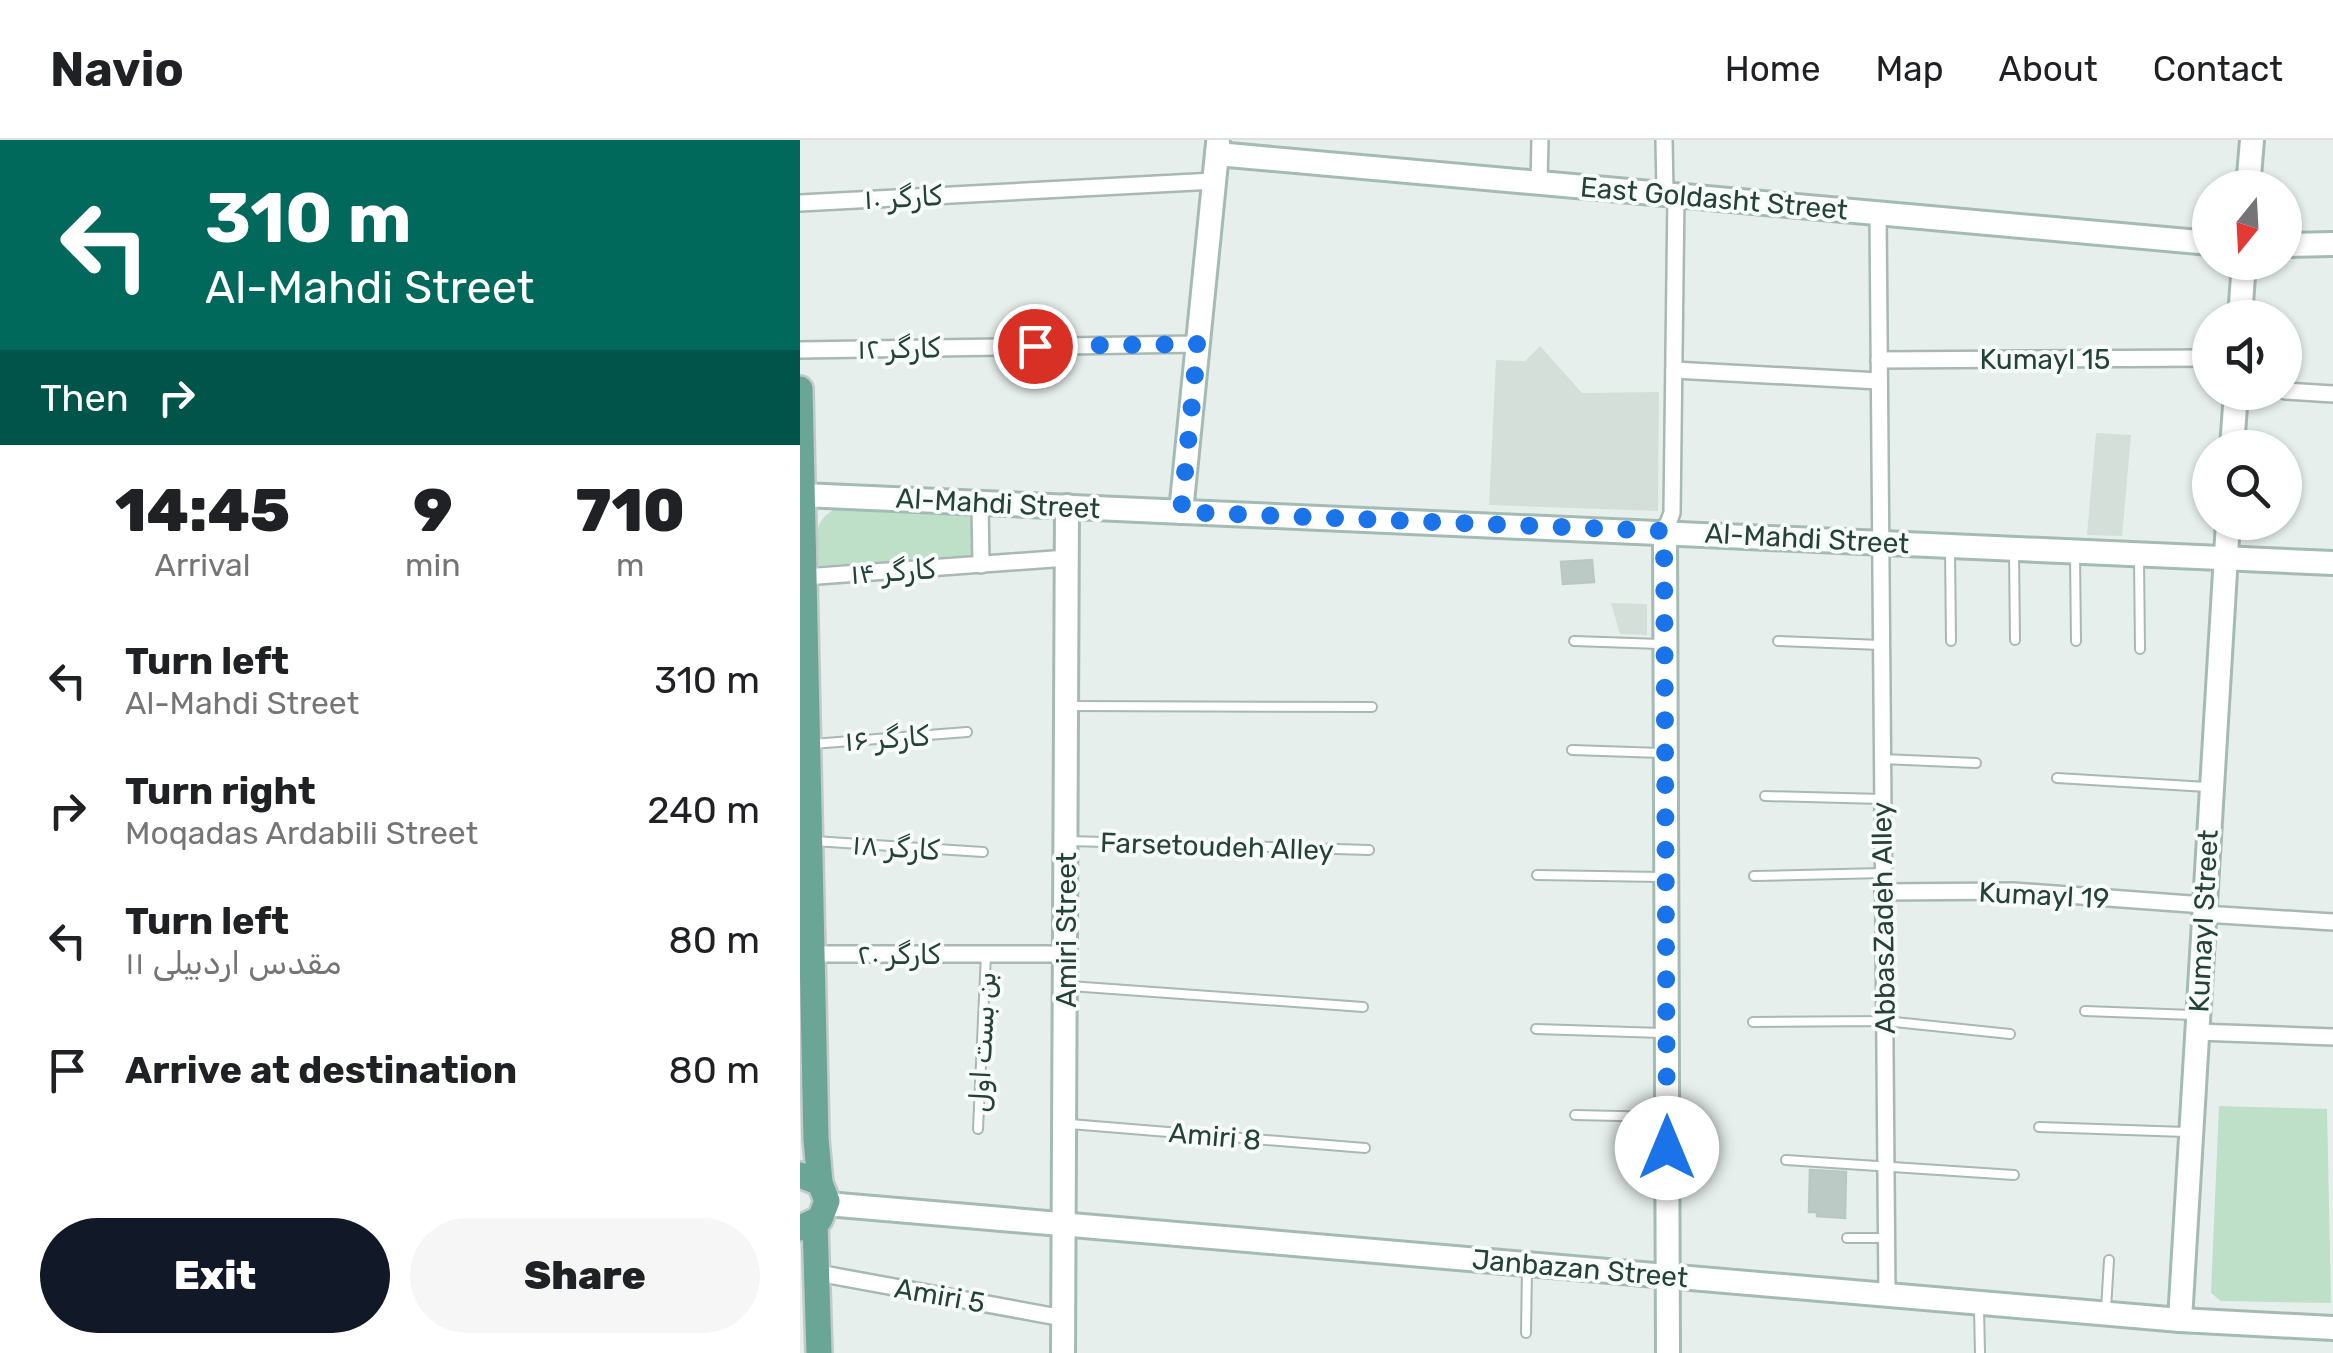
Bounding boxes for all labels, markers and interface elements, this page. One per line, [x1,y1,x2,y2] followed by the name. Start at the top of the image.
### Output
[50,41,184,98] text: Navio
[1725,48,1821,90] text: Home
[1876,48,1944,90] text: Map
[1999,48,2098,90] text: About
[2153,48,2283,90] text: Contact
[1579,170,1849,227] street label: East Goldasht Street
[2192,170,2302,280] north arrow
[2192,170,2302,540] map controls
[205,177,412,260] text: 310 m
[863,179,943,216] street label: کارگر ۱۰
[40,180,170,310] icon: left
[205,261,534,314] text: Al-Mahdi Street
[2192,300,2302,410] button: sound
[993,304,1078,389] pin
[1008,319,1063,374] icon: arrive
[857,331,941,366] street label: کارگر ۱۲
[1980,343,2110,376] street label: Kumayl 15
[149,370,204,425] icon: right
[40,375,129,421] text: Then
[2192,430,2302,540] button: search
[115,475,290,546] text: 14:45
[413,475,453,546] text: 9
[576,475,685,546] text: 710
[895,482,1101,525] street label: Al-Mahdi Street
[1704,517,1910,560] street label: Al-Mahdi Street
[155,546,251,584] text: Arrival
[405,546,461,584] text: min
[616,546,645,584] text: m
[849,552,937,591] street label: کارگر ۱۴
[125,638,289,684] text: Turn left
[40,653,95,708] icon: left
[654,657,760,703] text: 310 m
[125,684,359,722] text: Al-Mahdi Street
[844,719,931,758] street label: کارگر ۱۶
[125,768,316,814] text: Turn right
[40,783,95,838] icon: right
[647,787,760,833] text: 240 m
[1865,801,1902,1035] street label: AbbasZadeh Alley
[125,814,478,852] text: Moqadas Ardabili Street
[1100,826,1334,867] street label: Farsetoudeh Alley
[851,828,941,867] street label: کارگر ۱۸
[2182,829,2225,1013] street label: Kumayl Street
[1050,852,1083,1008] street label: Amiri Street
[1978,876,2110,915] street label: Kumayl 19
[125,898,289,944] text: Turn left
[40,913,95,968] icon: left
[669,917,760,963] text: 80 m
[857,938,941,971] street label: کارگر ۲۰
[125,944,341,982] text: مقدس اردبیلی ۱۱
[962,971,1003,1113] street label: بن بست اول
[40,1043,95,1098] icon: arrive
[125,1047,517,1093] text: Arrive at destination
[669,1047,760,1093] text: 80 m
[1615,1096,1719,1200] position arrow
[1167,1116,1262,1157] street label: Amiri 8
[40,1218,390,1333] button: Exit
[410,1218,760,1333] button: Share
[1471,1243,1689,1294] street label: Janbazan Street
[892,1271,988,1320] street label: Amiri 5

